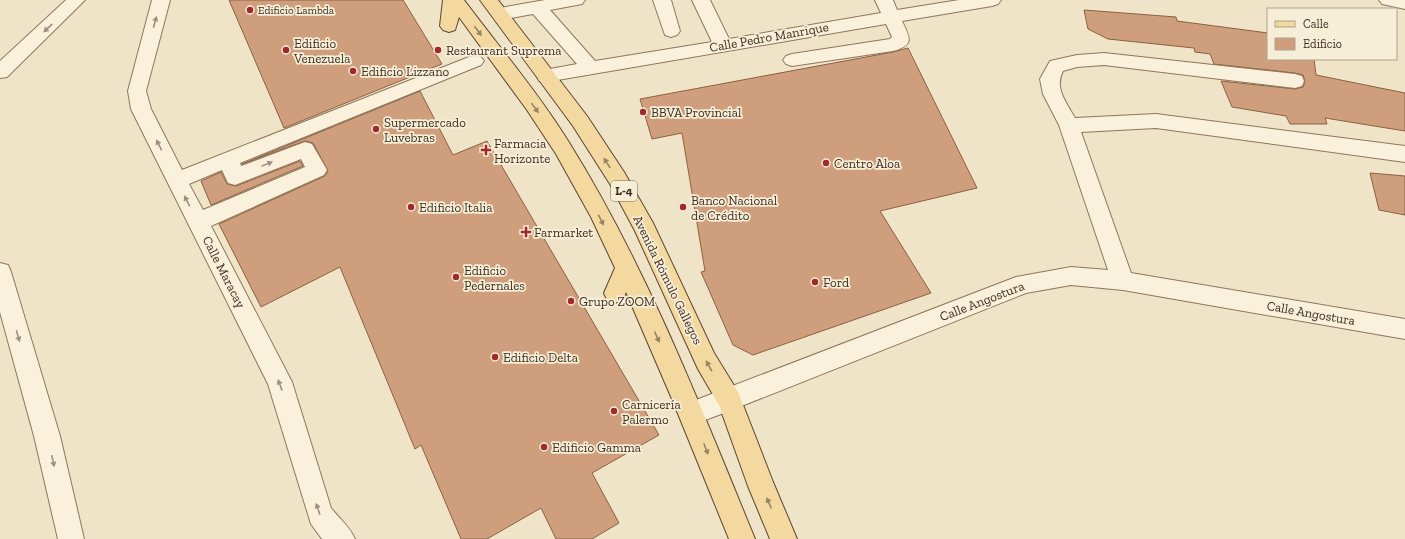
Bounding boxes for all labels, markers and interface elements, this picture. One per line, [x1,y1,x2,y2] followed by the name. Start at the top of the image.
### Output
[258,4,335,17] place label: Edificio Lambda
[245,5,255,15] marker: Edificio Lambda
[1267,8,1397,60] legend
[152,15,158,27] one-way arrow
[1303,17,1329,31] text: Calle
[708,19,830,55] street label: Calle Pedro Manrique
[43,23,54,32] one-way arrow
[474,26,482,37] one-way arrow
[293,36,351,66] place label: Edificio Venezuela
[1303,37,1342,51] text: Edificio
[446,43,562,58] place label: Restaurant Suprema
[281,45,291,55] marker: Edificio Venezuela
[433,45,443,55] marker: Restaurant Suprema
[361,64,450,79] place label: Edificio Lizzano
[348,66,358,76] marker: Edificio Lizzano
[531,103,539,113] one-way arrow
[651,105,742,120] place label: BBVA Provincial
[638,107,648,117] marker: BBVA Provincial
[384,115,466,145] place label: Supermercado Luvebras
[371,124,381,134] marker: Supermercado Luvebras
[494,136,550,166] place label: Farmacia Horizonte
[156,139,162,151] one-way arrow
[481,145,491,155] marker: Farmacia Horizonte
[834,156,901,171] place label: Centro Aloa
[603,157,611,168] one-way arrow
[821,158,831,168] marker: Centro Aloa
[261,161,272,167] one-way arrow
[611,181,637,201] road number: L-4
[691,193,778,223] place label: Banco Nacional de Crédito
[184,195,191,206] one-way arrow
[419,200,493,215] place label: Edificio Italia
[406,202,416,212] marker: Edificio Italia
[678,202,688,212] marker: Banco Nacional de Crédito
[630,213,706,347] street label: Avenida Rómulo Gallegos
[598,214,604,226] one-way arrow
[534,225,593,240] place label: Farmarket
[521,227,531,237] marker: Farmarket
[199,234,249,311] street label: Calle Maracay
[464,263,525,293] place label: Edificio Pedernales
[451,272,461,282] marker: Edificio Pedernales
[823,275,849,290] place label: Ford
[810,277,820,287] marker: Ford
[938,278,1027,324] street label: Calle Angostura
[579,294,655,309] place label: Grupo ZOOM
[566,296,576,306] marker: Grupo ZOOM
[1266,298,1357,328] street label: Calle Angostura
[15,330,21,342] one-way arrow
[654,331,660,343] one-way arrow
[503,350,579,365] place label: Edificio Delta
[490,352,500,362] marker: Edificio Delta
[706,360,713,372] one-way arrow
[277,379,283,391] one-way arrow
[622,397,681,427] place label: Carnicería Palermo
[609,406,619,416] marker: Carnicería Palermo
[552,440,642,455] place label: Edificio Gamma
[539,442,549,452] marker: Edificio Gamma
[703,443,709,454] one-way arrow
[50,455,56,467] one-way arrow
[766,498,772,509] one-way arrow
[315,503,321,515] one-way arrow

